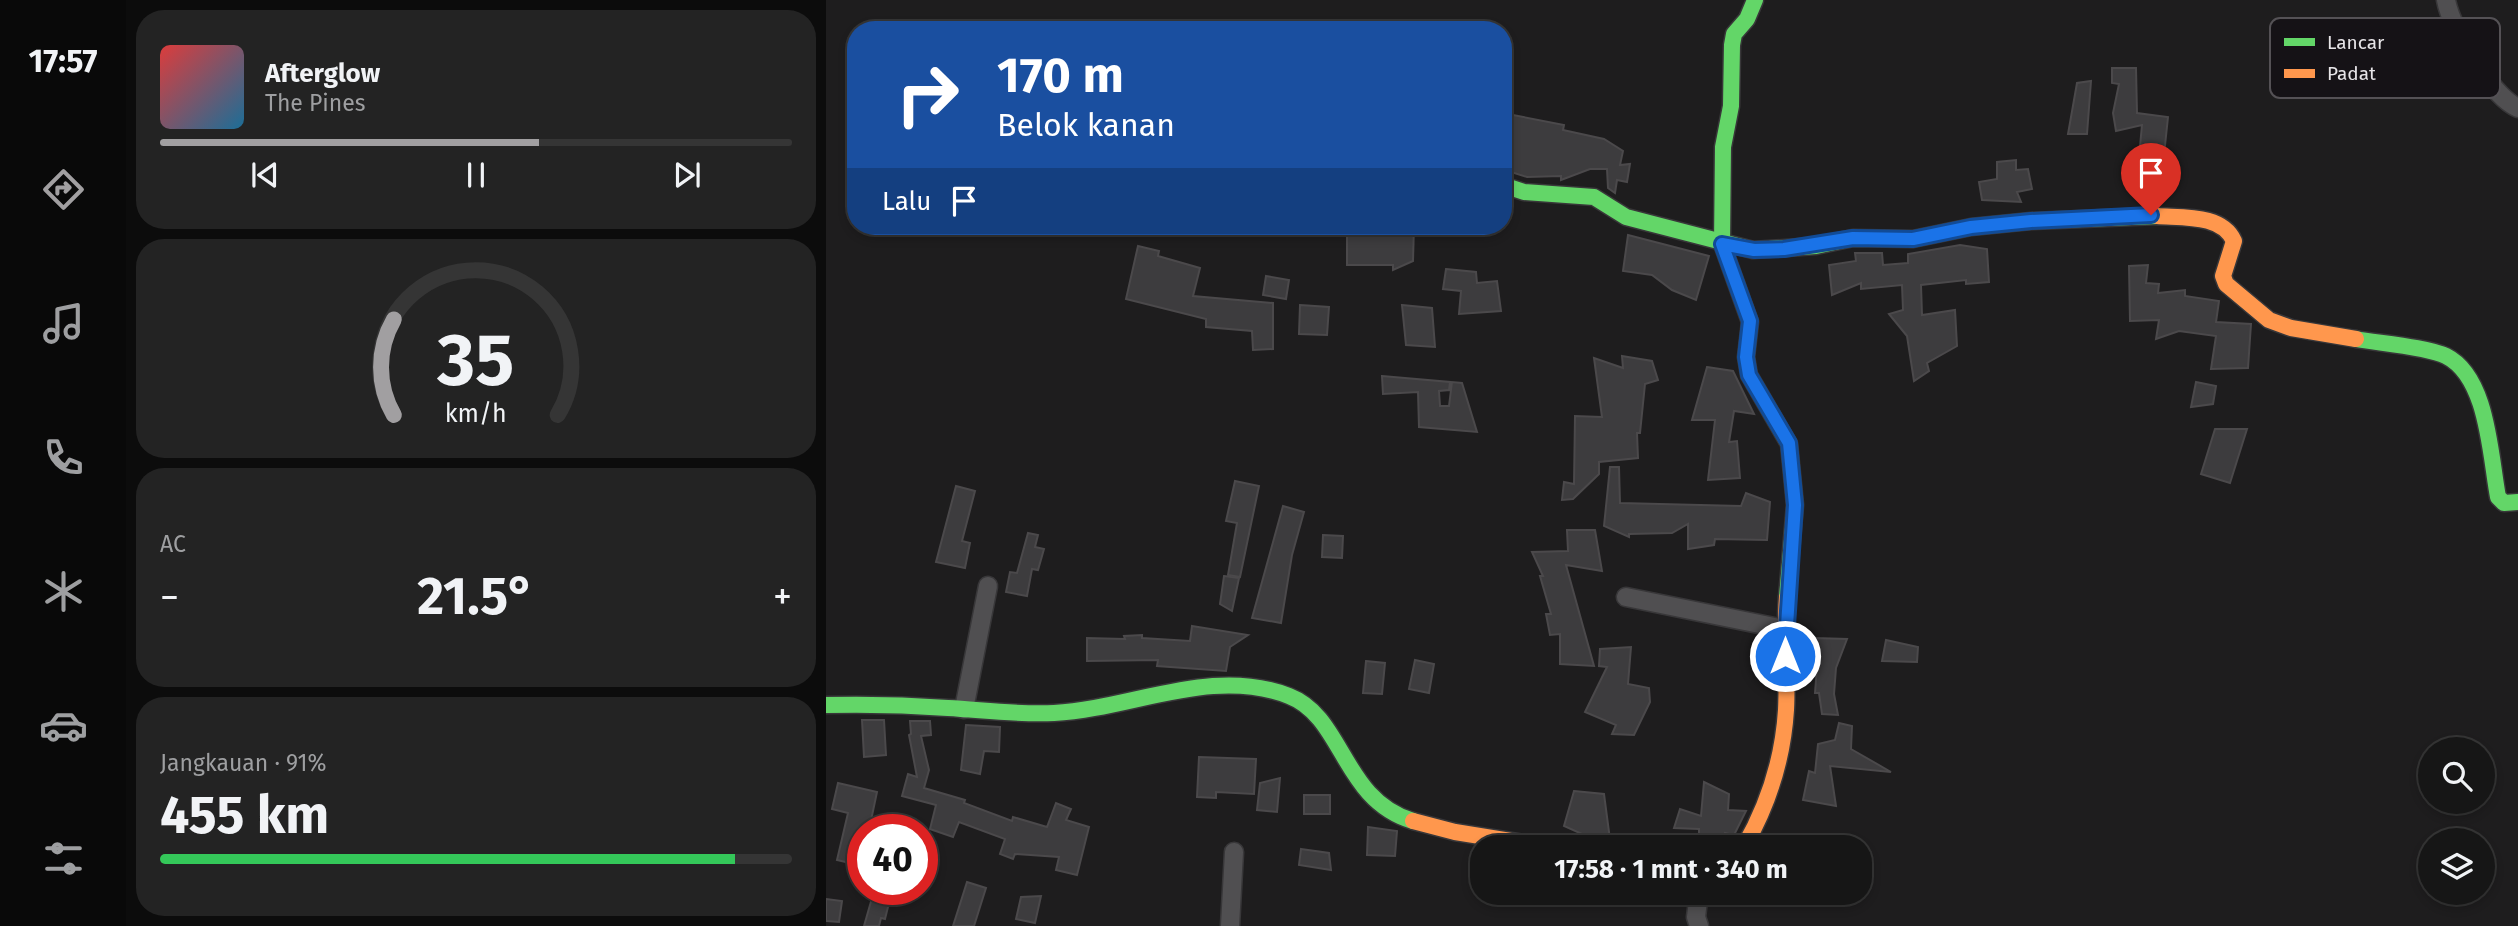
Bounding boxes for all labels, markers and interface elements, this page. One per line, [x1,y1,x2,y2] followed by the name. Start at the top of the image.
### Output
[2270,18,2500,98] legend
[2327,31,2385,54] text: Lancar
[29,42,98,80] text: 17:57
[997,46,1124,105] text: 170 m
[882,49,973,140] icon: right
[265,58,380,89] text: Afterglow
[2327,62,2376,85] text: Padat
[265,89,366,117] text: The Pines
[997,106,1175,144] text: Belok kanan
[2121,143,2181,215] pin
[2132,154,2170,192] icon: arrive
[246,156,284,194] icon: previous
[457,156,495,194] icon: pause
[668,156,706,194] icon: next
[39,165,88,214] icon: directions
[945,182,983,220] icon: arrive
[882,186,931,217] text: Lalu
[39,299,88,348] icon: music
[437,317,514,404] text: 35
[445,398,507,428] text: km/h
[39,433,88,482] icon: phone
[160,530,186,558] text: AC
[417,565,535,628] text: 21.5°
[39,567,88,616] icon: climate
[160,574,179,620] text: −
[773,574,792,620] text: +
[1748,619,1822,693] position arrow
[39,701,88,750] icon: car
[2418,737,2495,905] map controls
[2418,737,2495,814] button: search
[160,749,327,777] text: Jangkauan · 91%
[160,784,329,847] text: 455 km
[847,814,938,905] speed limit sign: 40
[2418,828,2495,905] button: layers
[39,834,88,883] icon: filters
[1554,854,1788,885] text: 17:58 · 1 mnt · 340 m

